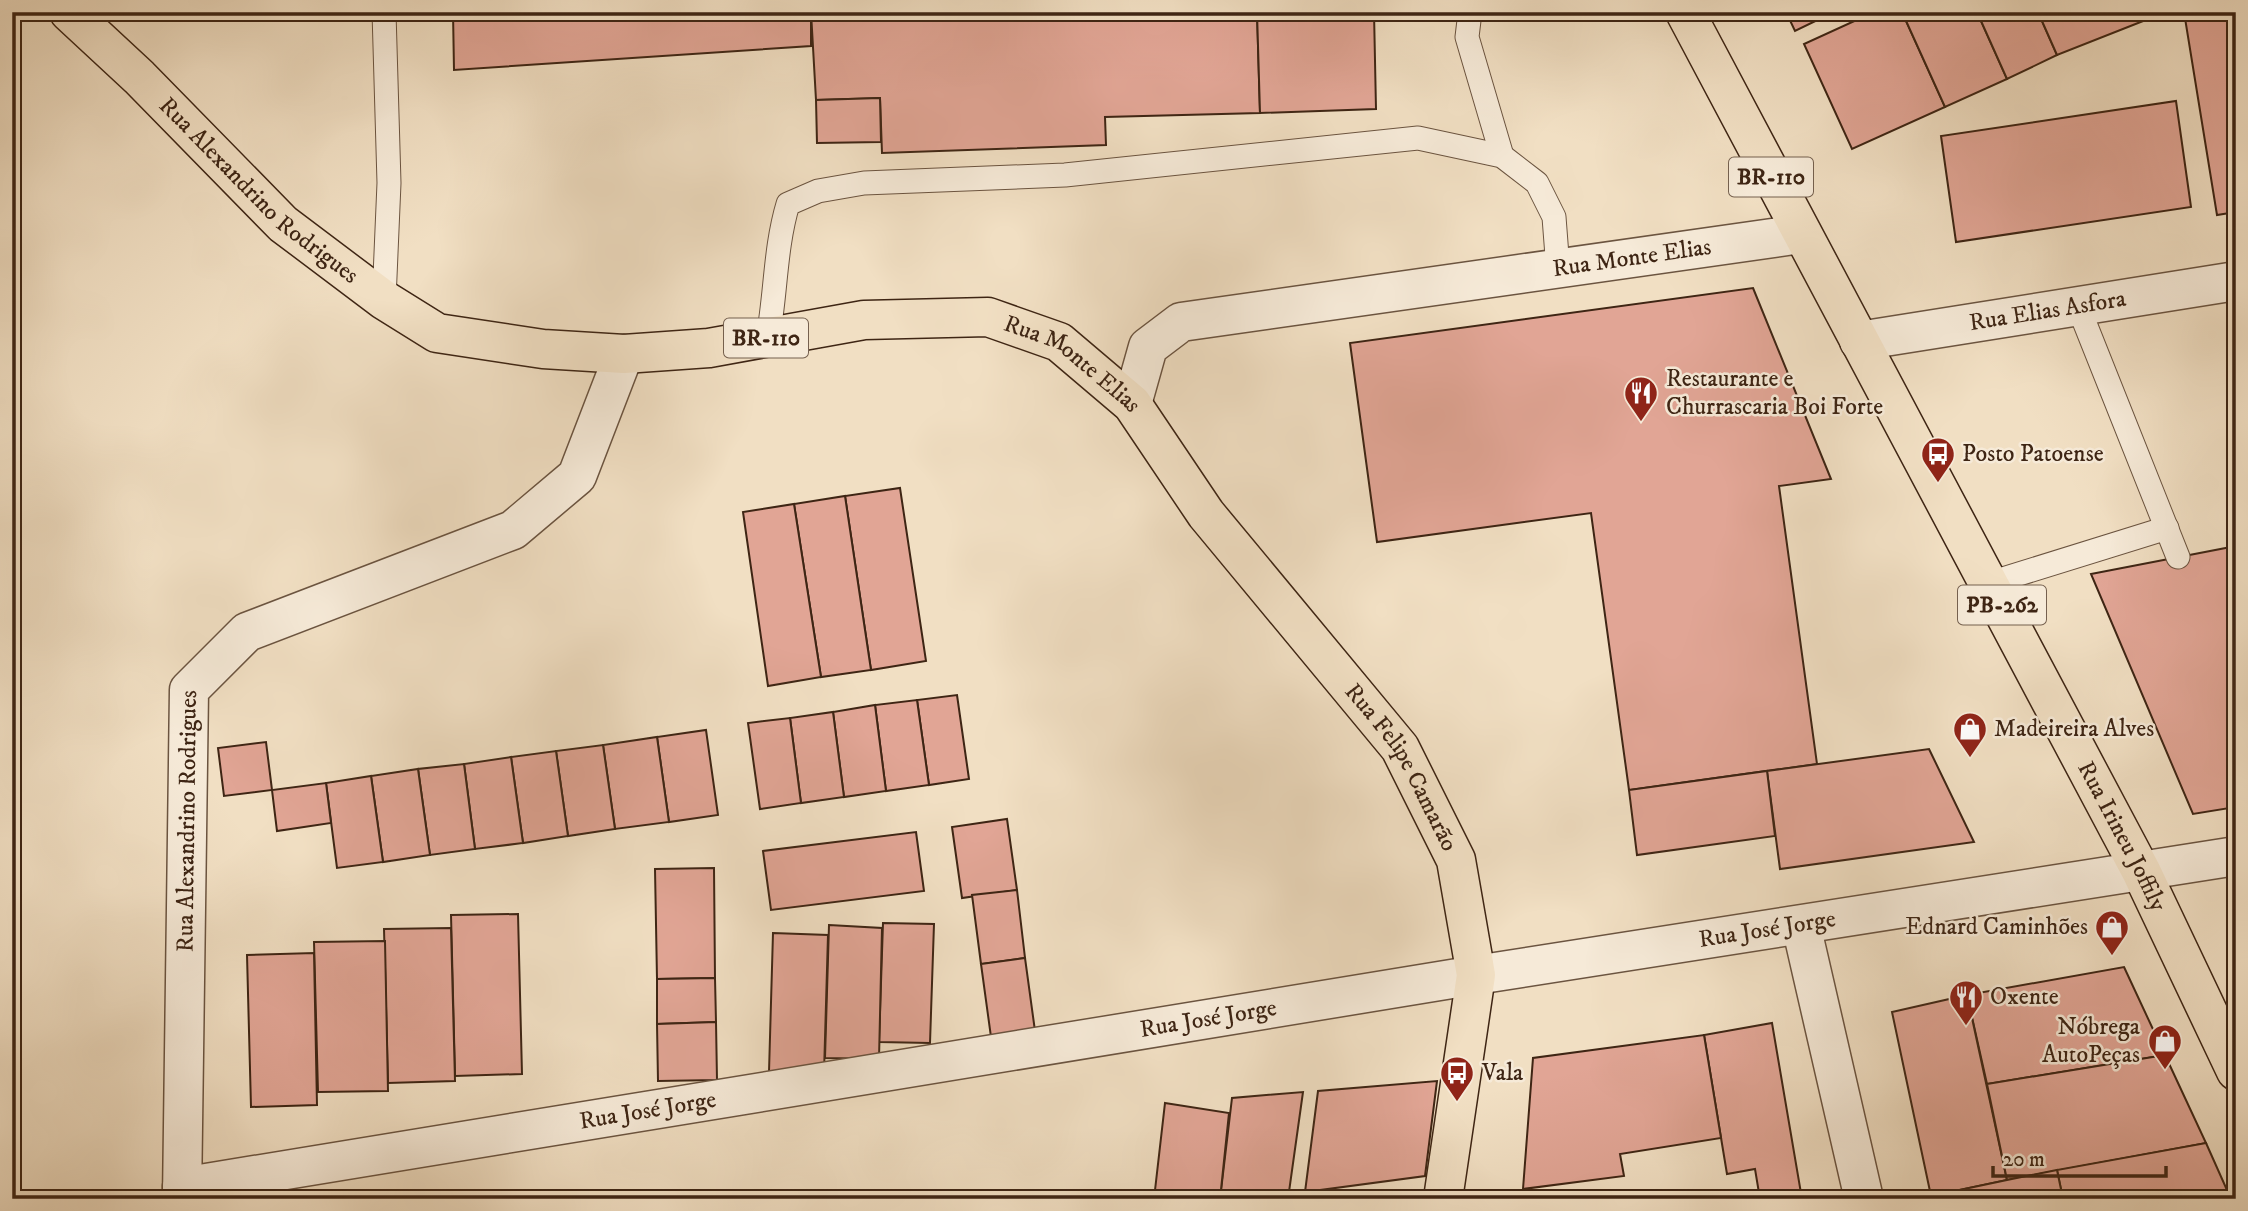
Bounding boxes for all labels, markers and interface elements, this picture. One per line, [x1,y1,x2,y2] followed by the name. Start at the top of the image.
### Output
[152,91,365,291] street label: Rua Alexandrino Rodrigues
[1729,158,1813,196] road number: BR-110
[1551,232,1713,284] street label: Rua Monte Elias
[1967,284,2129,338] street label: Rua Elias Asfora
[1000,309,1148,418] street label: Rua Monte Elias
[724,318,808,358] road number: BR-110
[1666,364,1883,422] place label: Restaurante e Churrascaria Boi Forte
[1622,374,1660,423] restaurant icon: Restaurante e Churrascaria Boi Forte
[1919,435,1957,484] bus stop icon: Posto Patoense
[1962,439,2104,469] place label: Posto Patoense
[1958,586,2046,624] road number: PB-262
[1338,677,1464,856] street label: Rua Felipe Camarão
[170,690,204,952] street label: Rua Alexandrino Rodrigues
[1951,710,1989,759] shop icon: Madeireira Alves
[1994,714,2154,744] place label: Madeireira Alves
[2071,756,2173,917] street label: Rua Irineu Joffily
[1697,904,1838,955] street label: Rua José Jorge
[2093,908,2131,957] shop icon: Ednard Caminhões
[1905,912,2088,942] place label: Ednard Caminhões
[1947,978,1985,1027] restaurant icon: Oxente
[1990,982,2059,1012] place label: Oxente
[1138,993,1279,1045] street label: Rua José Jorge
[2042,1012,2141,1070] place label: Nóbrega AutoPeças
[2146,1022,2184,1071] shop icon: Nóbrega AutoPeças
[1438,1054,1476,1103] bus stop icon: Vala
[1481,1058,1524,1088] place label: Vala
[577,1085,718,1137] street label: Rua José Jorge
[1993,1134,2166,1178] scale bar
[2003,1147,2045,1173] text: 20 m

